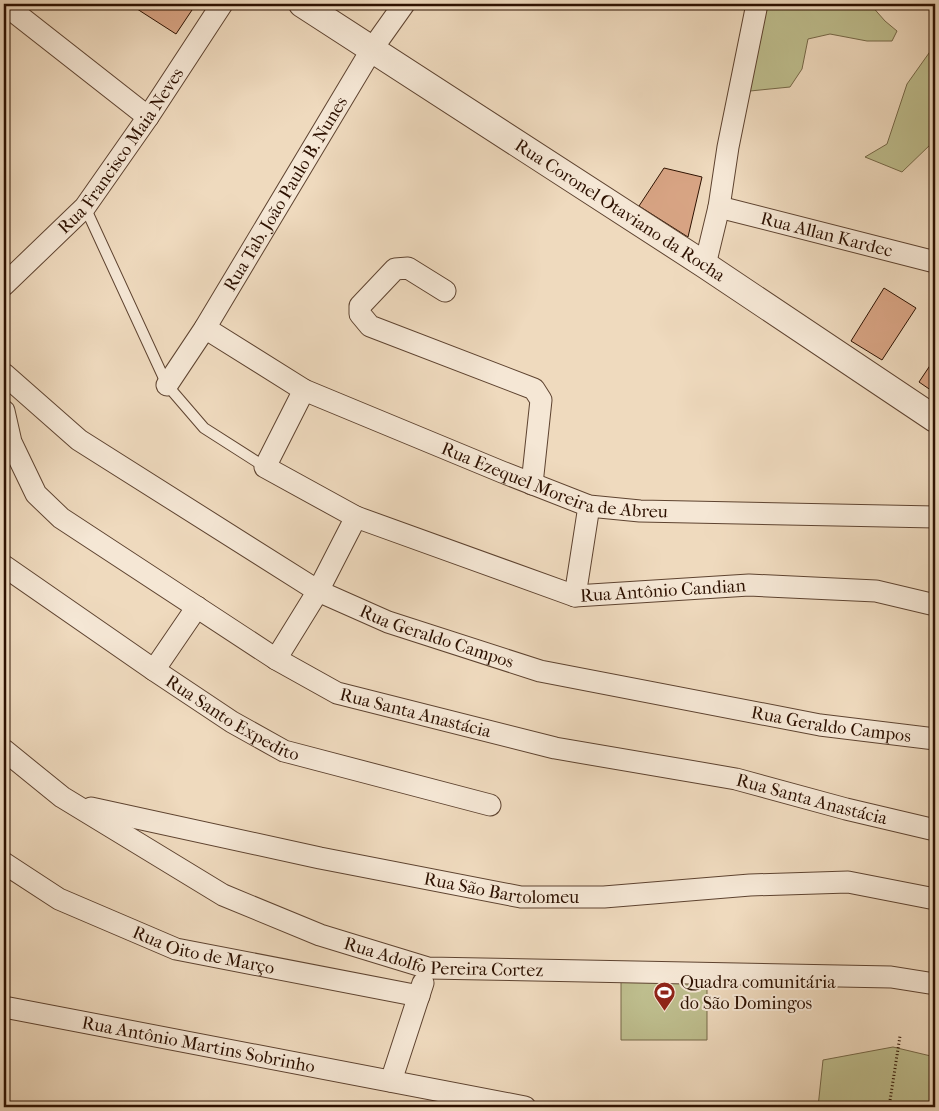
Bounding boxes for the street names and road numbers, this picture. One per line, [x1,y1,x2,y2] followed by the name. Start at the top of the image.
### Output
[53,63,188,238] street label: Rua Francisco Maia Neves
[219,92,352,295] street label: Rua Tab. João Paulo B. Nunes
[511,134,730,286] street label: Rua Coronel Otaviano da Rocha
[758,208,895,261] street label: Rua Allan Kardec
[438,438,668,522] street label: Rua Ezequel Moreira de Abreu
[579,575,747,606] street label: Rua Antônio Candian
[356,600,517,672] street label: Rua Geraldo Campos
[162,670,301,765] street label: Rua Santo Expedito
[338,684,494,742] street label: Rua Santa Anastácia
[750,701,913,747] street label: Rua Geraldo Campos
[734,769,890,829] street label: Rua Santa Anastácia
[422,868,579,908] street label: Rua São Bartolomeu
[130,921,276,978] street label: Rua Oito de Março
[342,932,543,981] street label: Rua Adolfo Pereira Cortez
[80,1012,317,1077] street label: Rua Antônio Martins Sobrinho

